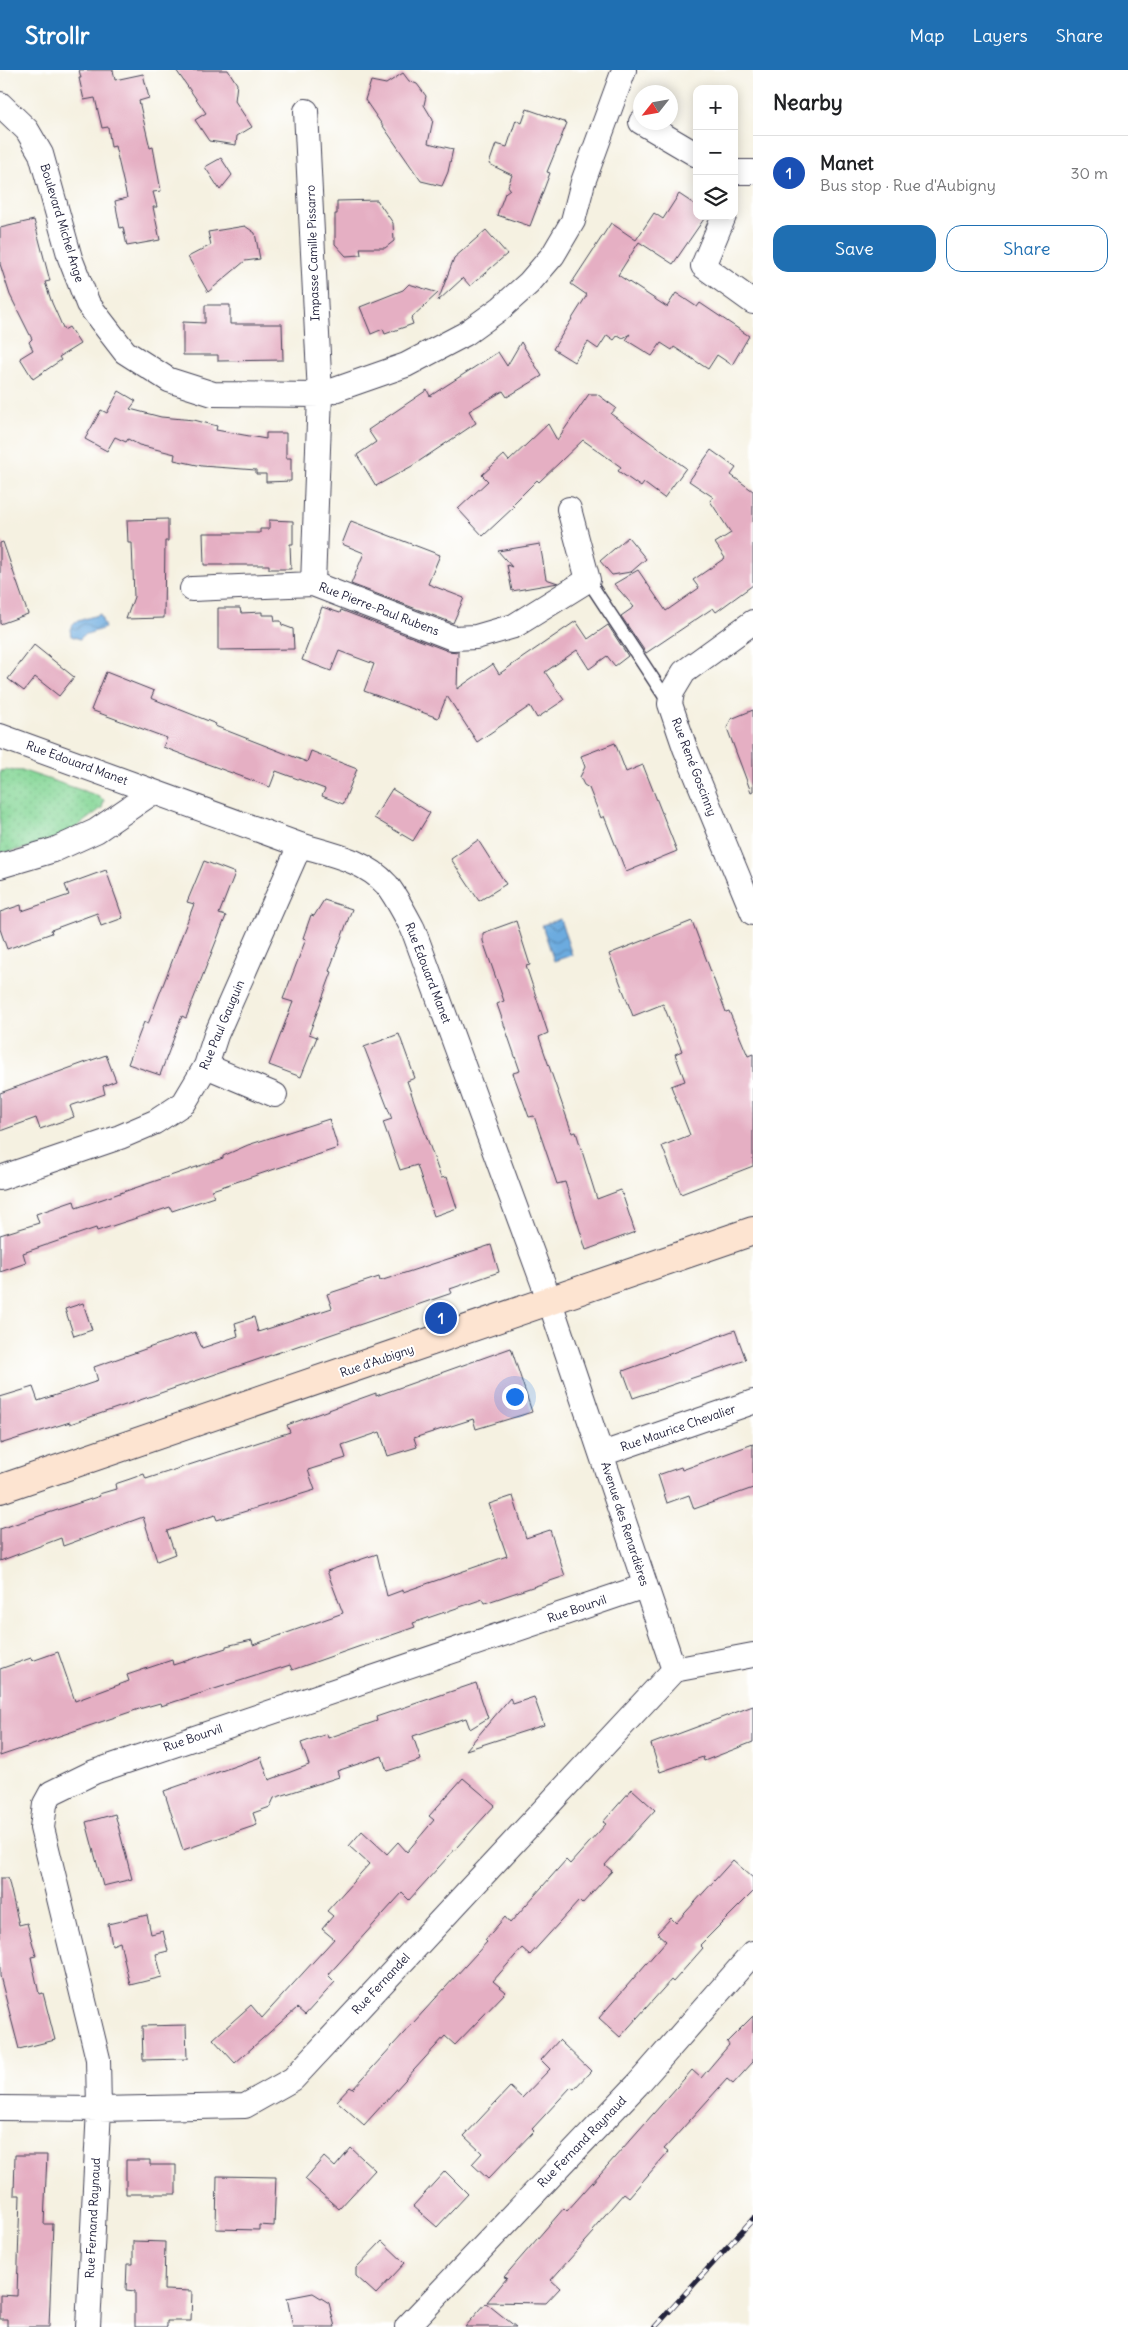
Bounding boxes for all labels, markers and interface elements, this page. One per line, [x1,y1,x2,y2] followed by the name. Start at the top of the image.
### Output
[25,20,90,50] text: Strollr
[909,24,944,47] text: Map
[972,24,1028,47] text: Layers
[1056,24,1103,47] text: Share
[633,85,678,130] north arrow
[693,85,738,220] map controls
[693,85,738,130] button: +
[773,89,843,116] text: Nearby
[693,130,738,175] button: −
[820,151,874,175] text: Manet
[37,162,88,284] street label: Boulevard Michel Ange
[786,163,792,183] text: 1
[1071,163,1108,183] text: 30 m
[693,175,738,220] button: layers
[820,175,996,195] text: Bus stop · Rue d'Aubigny
[303,184,322,321] street label: Impasse Camille Pissarro
[773,225,936,272] button: Save
[946,225,1108,272] button: Share
[317,579,441,638] street label: Rue Pierre-Paul Rubens
[669,715,720,818] street label: Rue René Goscinny
[24,737,130,788] street label: Rue Edouard Manet
[402,920,455,1025] street label: Rue Edouard Manet
[196,978,247,1072] street label: Rue Paul Gauguin
[425,1299,457,1337] pin: 1
[338,1341,416,1380] street label: Rue d'Aubigny
[502,1384,528,1410] your location
[618,1401,737,1454] street label: Rue Maurice Chevalier
[598,1460,653,1588] street label: Avenue des Renardières
[545,1591,608,1626] street label: Rue Bourvil
[161,1720,224,1755] street label: Rue Bourvil
[348,1950,413,2017] street label: Rue Fernandel
[534,2093,629,2190] street label: Rue Fernand Raynaud
[82,2157,103,2279] street label: Rue Fernand Raynaud

